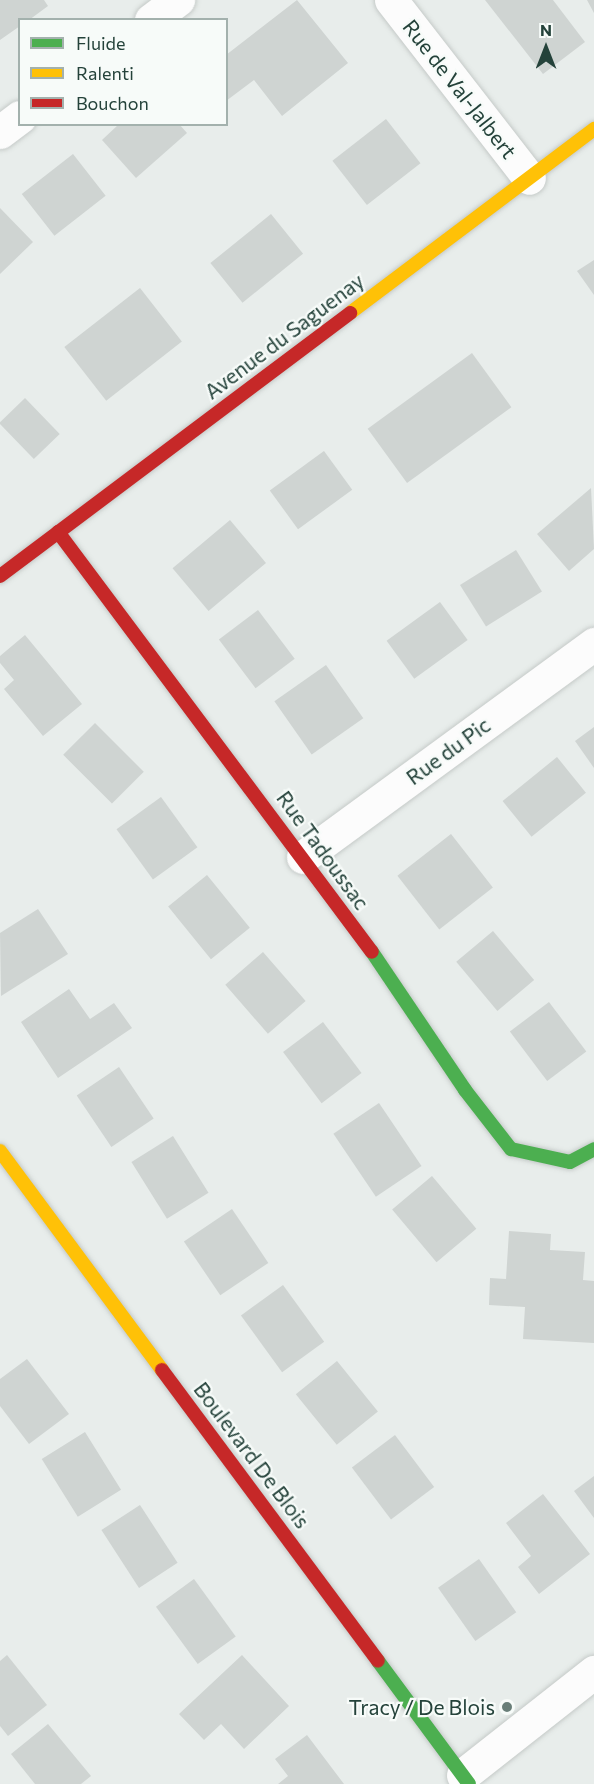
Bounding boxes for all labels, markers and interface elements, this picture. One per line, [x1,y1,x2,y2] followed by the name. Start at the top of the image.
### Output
[398,14,522,164] street label: Rue de Val-Jalbert
[18,18,228,126] legend
[516,18,576,78] north arrow
[540,20,552,39] text: N
[76,32,125,54] text: Fluide
[76,62,134,84] text: Ralenti
[76,92,149,114] text: Bouchon
[199,268,369,404] street label: Avenue du Saguenay
[401,712,495,790] street label: Rue du Pic
[272,786,374,914] street label: Rue Tadoussac
[189,1377,315,1533] street label: Boulevard De Blois
[349,1694,495,1720] place label: Tracy / De Blois
[500,1700,514,1714] marker: Tracy / De Blois

